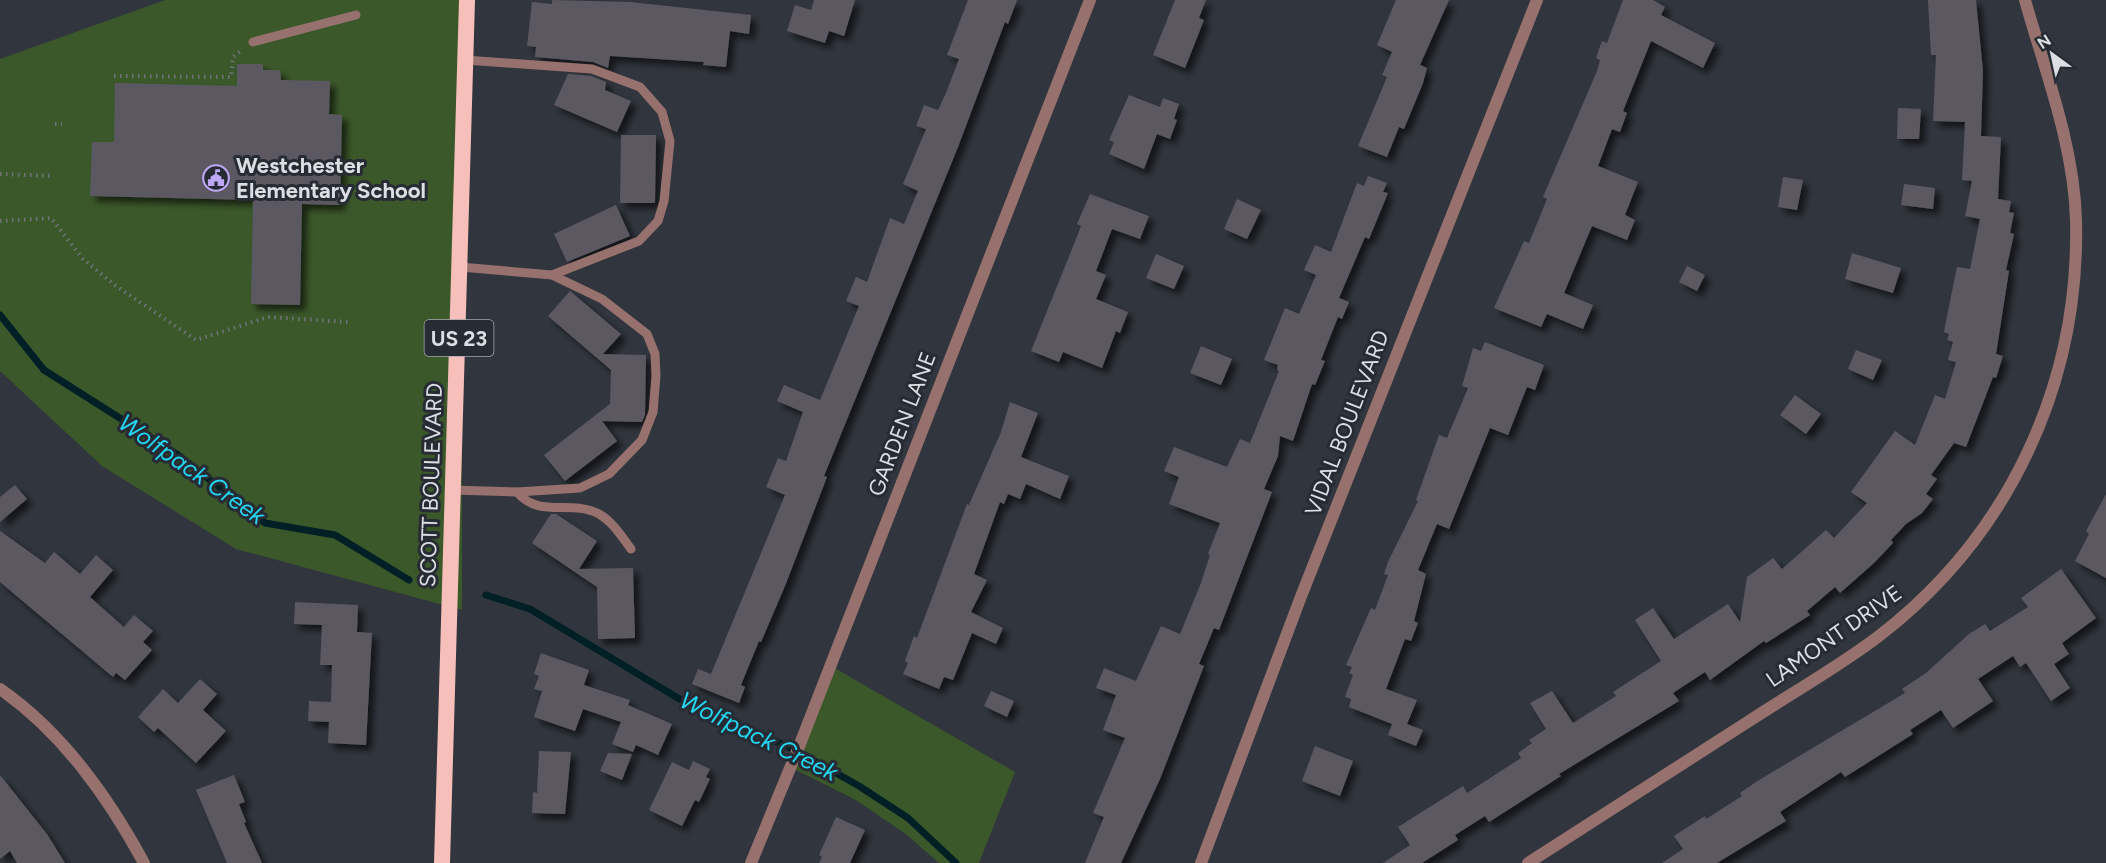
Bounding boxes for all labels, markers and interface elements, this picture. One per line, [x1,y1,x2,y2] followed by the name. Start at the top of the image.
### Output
[2022,24,2082,84] north arrow
[2034,31,2054,53] text: N
[236,152,426,204] place label: Westchester Elementary School
[201,163,231,193] public building icon: Westchester Elementary School
[424,320,494,356] road number: US 23
[1299,326,1395,520] street label: VIDAL BOULEVARD
[862,348,942,500] street label: GARDEN LANE
[414,382,448,588] street label: SCOTT BOULEVARD
[113,408,272,531] water label: Wolfpack Creek
[1761,579,1907,693] street label: LAMONT DRIVE
[675,685,844,787] water label: Wolfpack Creek

